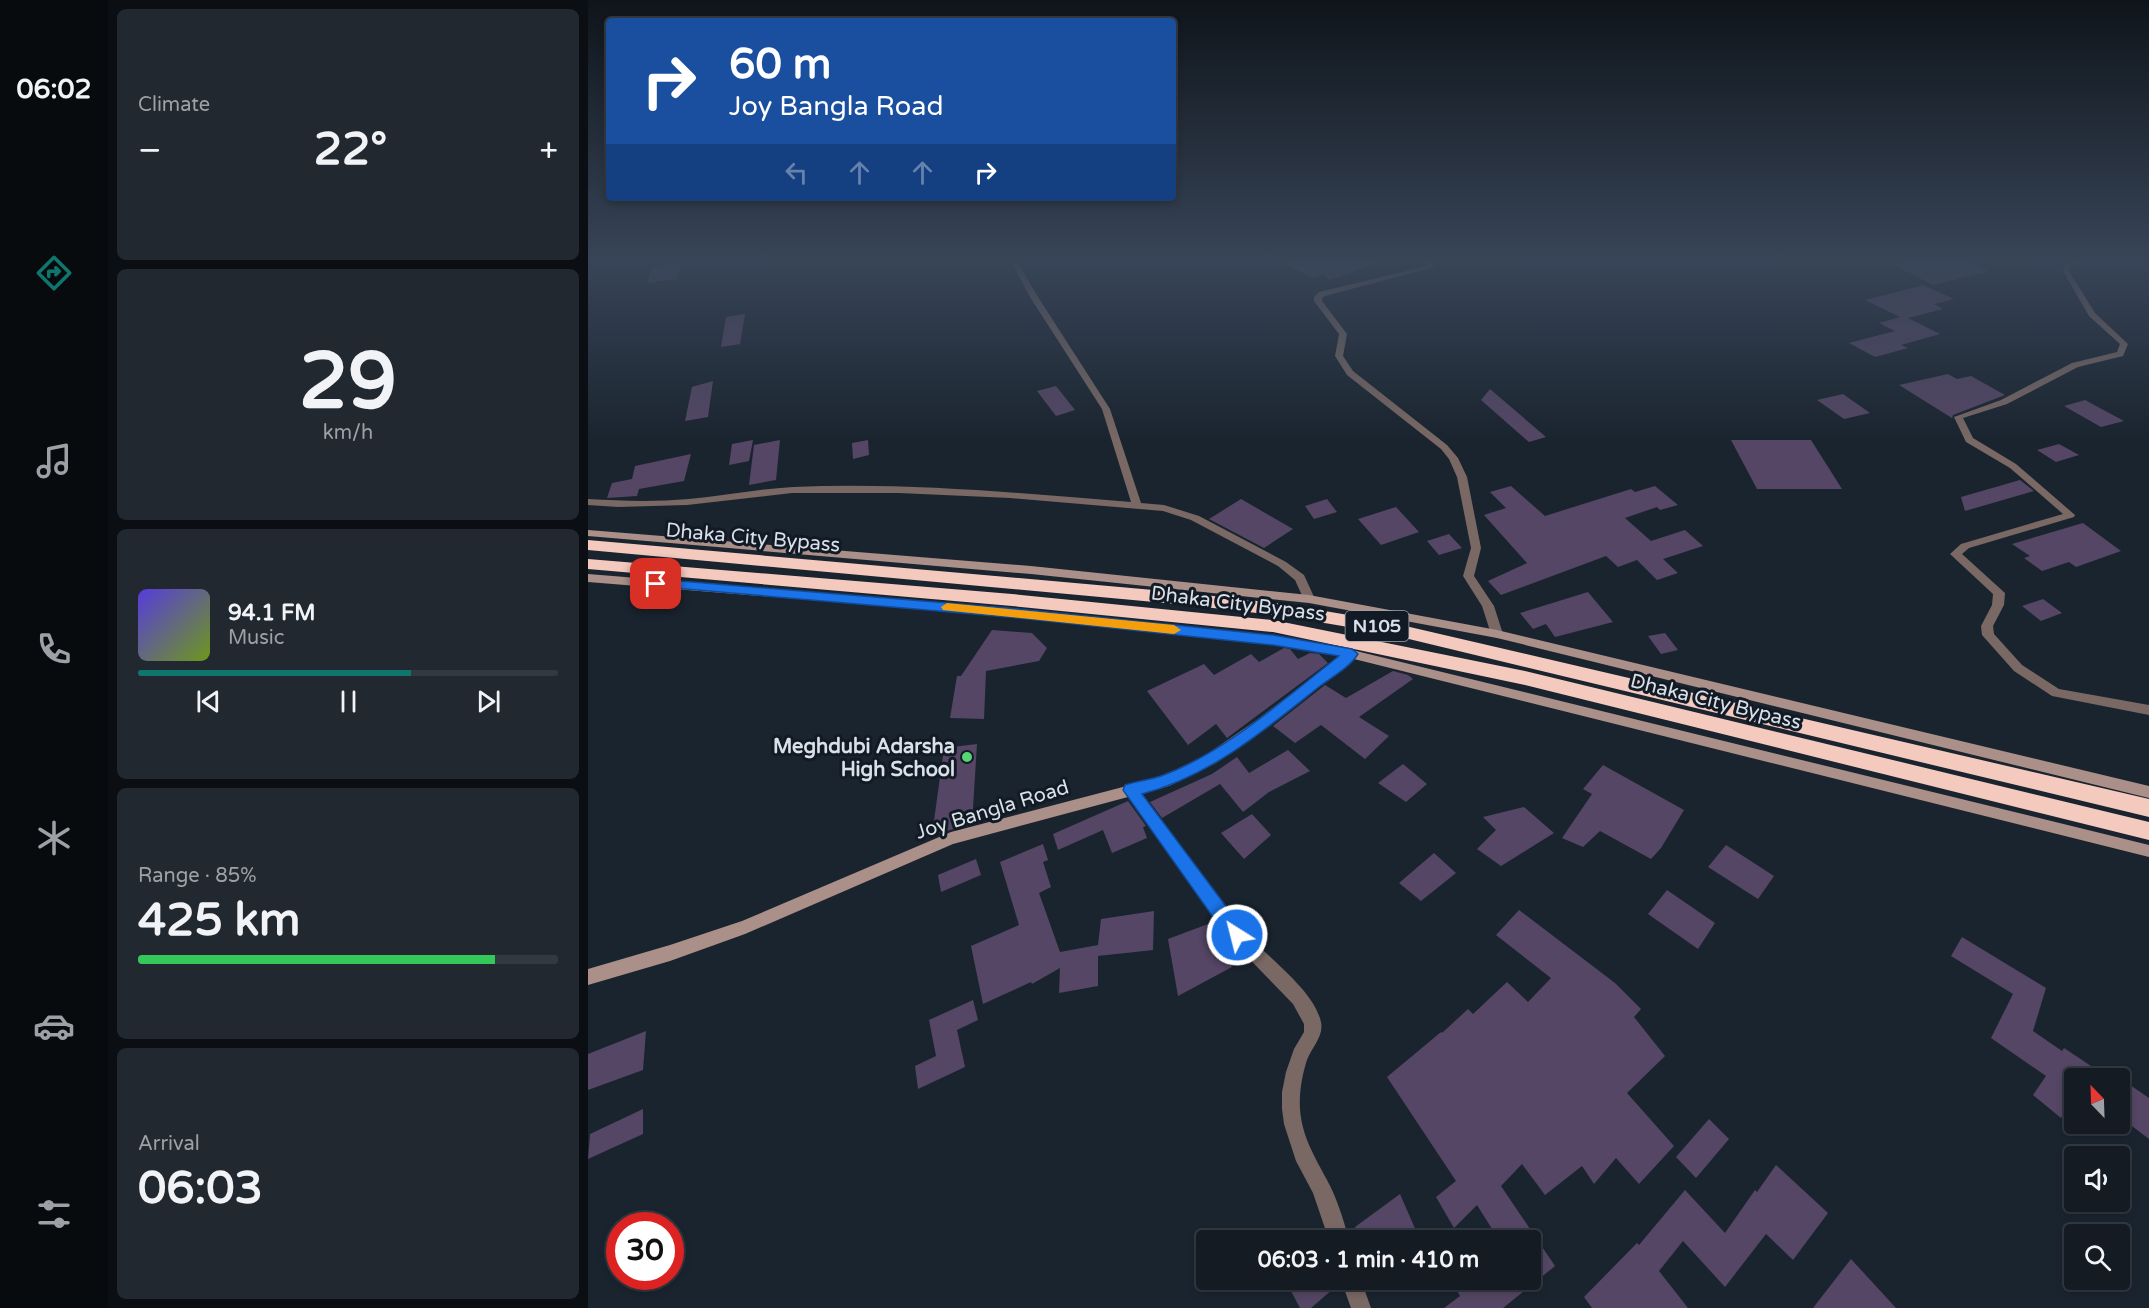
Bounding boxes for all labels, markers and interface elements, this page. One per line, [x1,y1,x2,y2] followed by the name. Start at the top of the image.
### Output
[729,39,831,90] text: 60 m
[630,42,708,120] icon: right
[17,73,91,106] text: 06:02
[729,90,943,123] text: Joy Bangla Road
[138,93,210,117] text: Climate
[314,123,387,177] text: 22°
[138,131,162,170] text: −
[539,131,558,170] text: +
[780,156,813,189] icon: left
[843,156,876,189] icon: ahead
[906,156,939,189] icon: ahead
[969,156,1002,189] icon: right
[33,252,75,294] icon: directions
[299,335,397,429] text: 29
[323,421,373,445] text: km/h
[33,440,75,482] icon: music
[665,518,841,558] street label: Dhaka City Bypass
[630,558,681,609] pin
[639,567,672,600] icon: arrive
[1149,581,1326,627] street label: Dhaka City Bypass
[228,600,316,626] text: 94.1 FM
[1346,611,1408,641] road number: N105
[228,626,284,650] text: Music
[33,628,75,670] icon: phone
[1628,669,1804,735] street label: Dhaka City Bypass
[192,685,225,718] icon: previous
[332,685,365,718] icon: pause
[472,685,505,718] icon: next
[773,735,955,782] place label: Meghdubi Adarsha High School
[960,750,974,764] marker: Meghdubi Adarsha High School
[913,775,1072,845] street label: Joy Bangla Road
[33,817,75,859] icon: climate
[138,864,257,888] text: Range · 85%
[138,894,300,948] text: 425 km
[1205,903,1269,967] position arrow
[33,1005,75,1047] icon: car
[2064,1068,2130,1134] north arrow
[2064,1068,2130,1290] map controls
[138,1132,200,1156] text: Arrival
[2064,1146,2130,1212] button: sound
[138,1162,263,1216] text: 06:03
[33,1193,75,1235] icon: filters
[606,1212,684,1290] speed limit sign: 30
[2064,1224,2130,1290] button: search
[1258,1247,1479,1273] text: 06:03 · 1 min · 410 m

